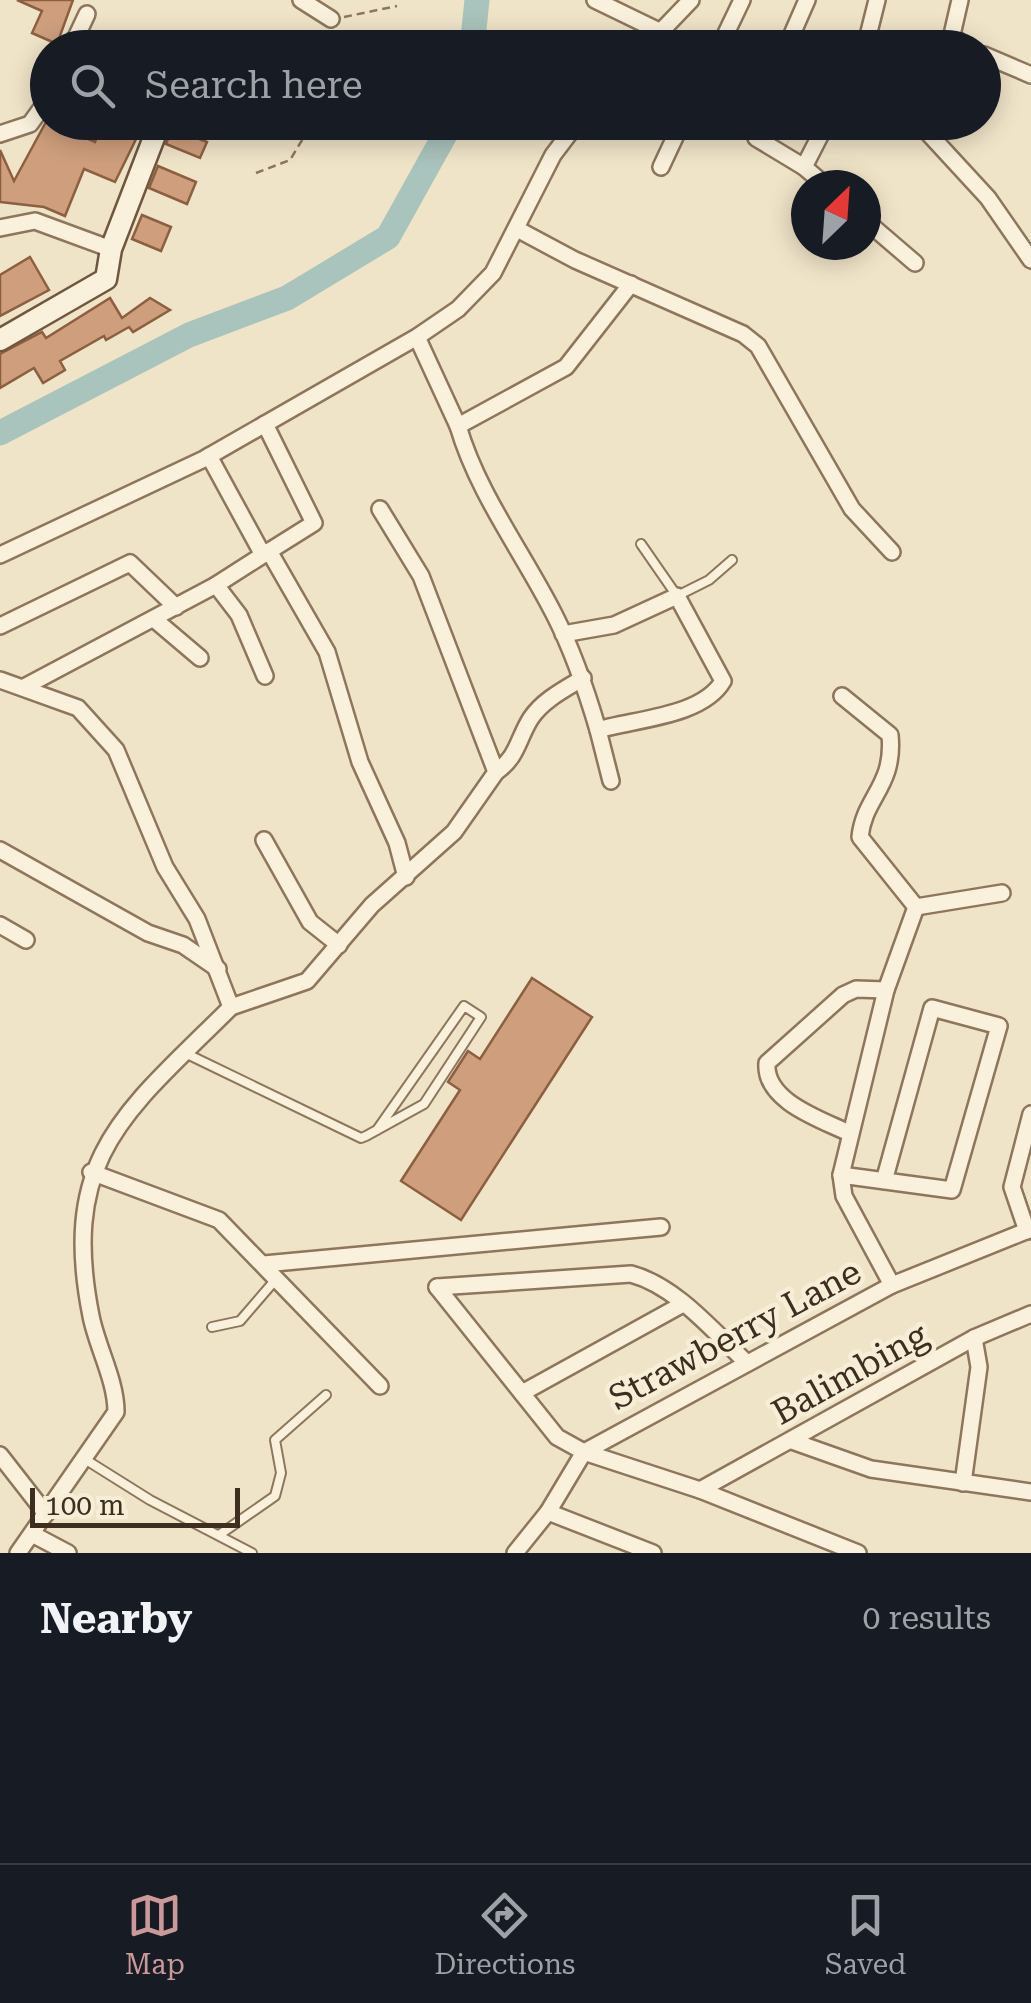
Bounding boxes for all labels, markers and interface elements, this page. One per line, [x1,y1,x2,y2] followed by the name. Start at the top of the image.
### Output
[30,30,1001,140] search box
[65,58,120,113] icon: search
[145,63,363,107] text: Search here
[791,170,881,260] north arrow
[602,1251,868,1419] street label: Strawberry Lane
[765,1314,935,1434] street label: Balimbing
[30,1483,240,1528] scale bar
[45,1489,125,1522] text: 100 m
[40,1594,192,1643] text: Nearby
[863,1599,991,1637] text: 0 results
[125,1888,185,1981] tab: Map
[434,1888,575,1981] tab: Directions
[825,1888,906,1981] tab: Saved

